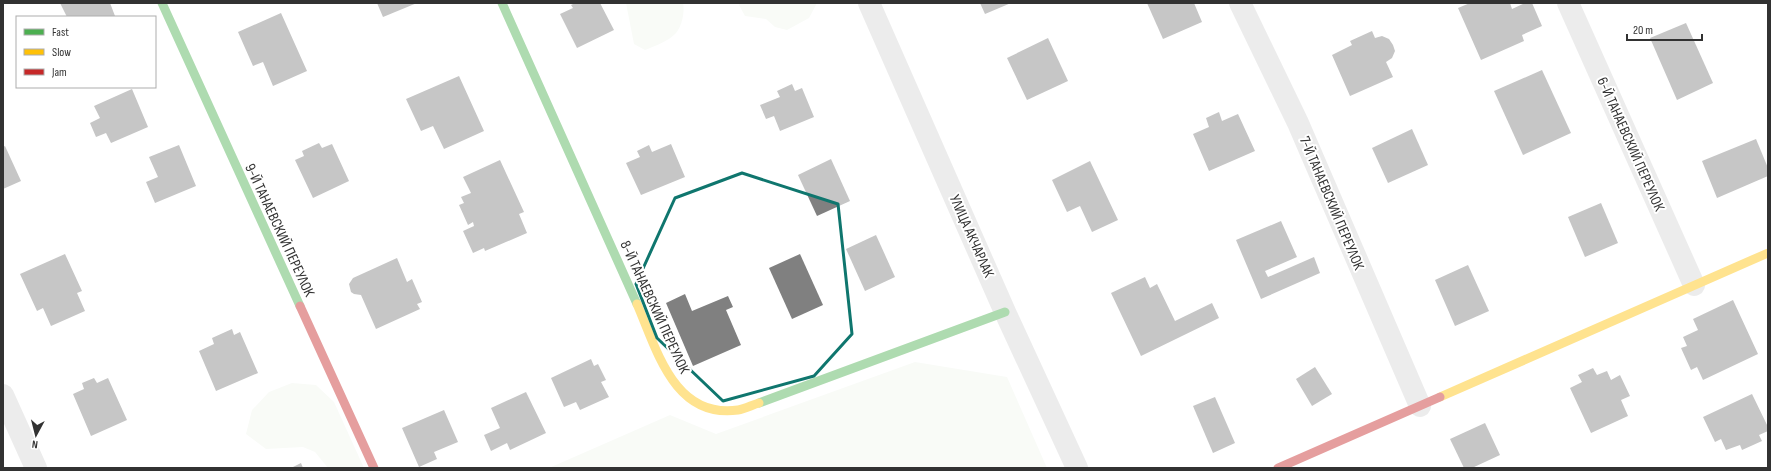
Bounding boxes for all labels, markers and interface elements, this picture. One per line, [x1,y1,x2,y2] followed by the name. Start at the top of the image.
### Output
[16,16,156,88] legend
[1627,16,1702,42] scale bar
[1633,23,1653,38] text: 20 m
[52,25,69,40] text: Fast
[52,45,71,60] text: Slow
[51,65,67,80] text: Jam
[1592,74,1669,214] street label: 6-Й ТАНАЕВСКИЙ ПЕРЕУЛОК
[1295,133,1368,273] street label: 7-Й ТАНАЕВСКИЙ ПЕРЕУЛОК
[240,161,319,300] street label: 9-Й ТАНАЕВСКИЙ ПЕРЕУЛОК
[945,192,998,281] street label: УЛИЦА АКЧАРЛАК
[615,238,694,377] street label: 8-Й ТАНАЕВСКИЙ ПЕРЕУЛОК
[16,415,56,455] north arrow
[31,438,39,451] text: N

